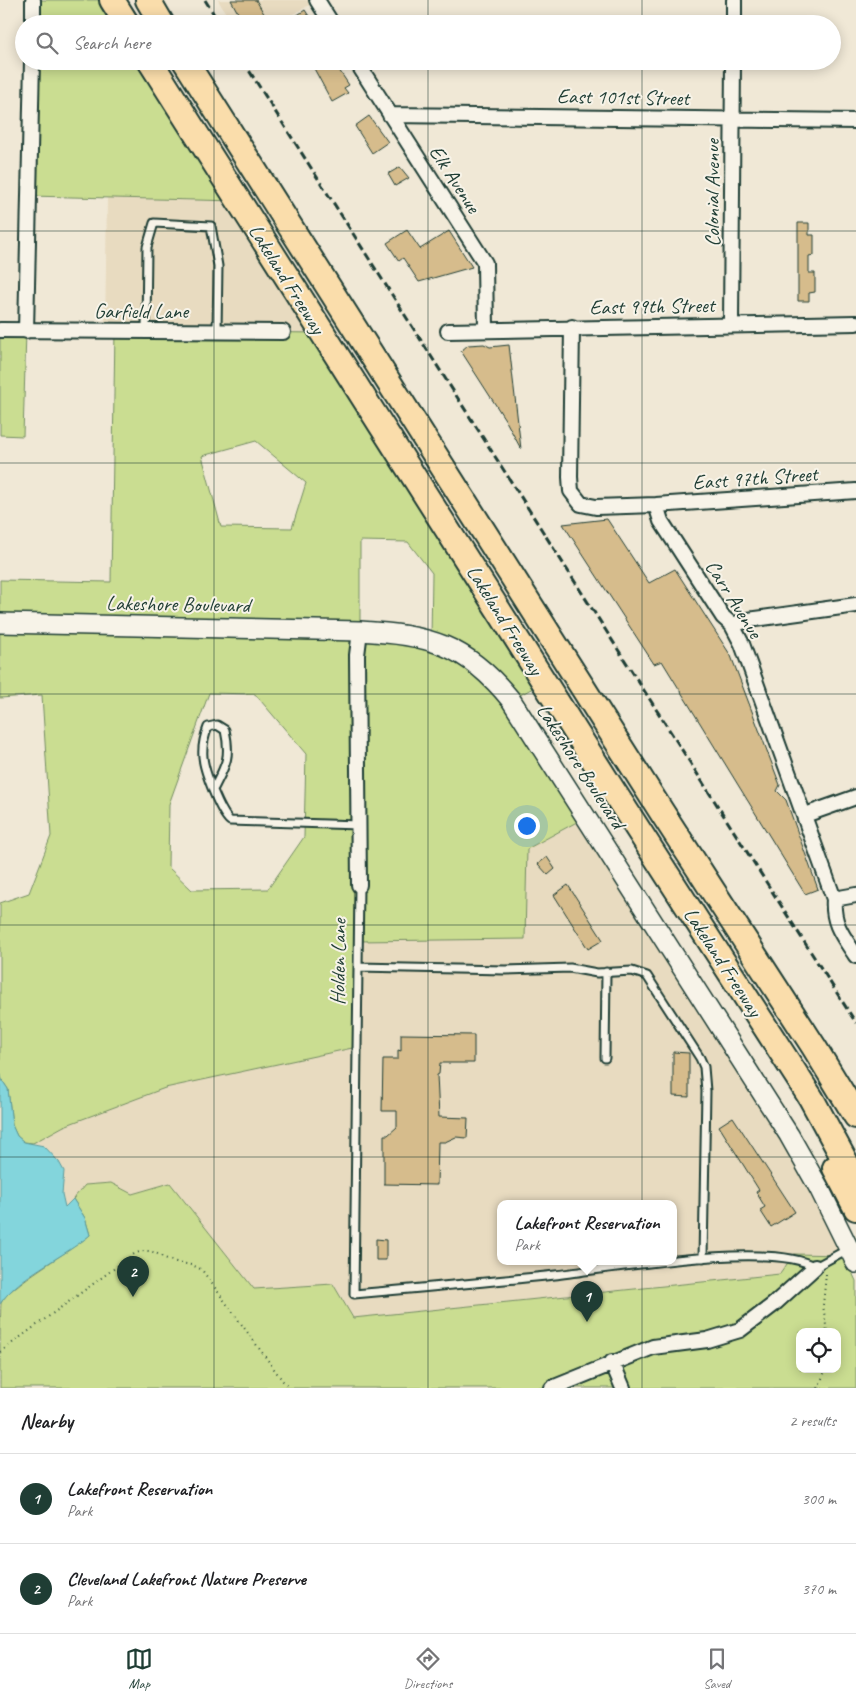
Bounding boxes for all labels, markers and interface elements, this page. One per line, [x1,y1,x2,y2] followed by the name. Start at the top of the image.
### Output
[15,15,841,70] search box
[33,29,61,57] icon: search
[73,31,150,55] text: Search here
[557,83,691,111] street label: East 101st Street
[699,137,725,247] street label: Colonial Avenue
[423,140,487,219] street label: Elk Avenue
[243,219,332,340] street label: Lakeland Freeway
[589,292,717,320] street label: East 99th Street
[94,298,190,324] street label: Garfield Lane
[692,461,820,495] street label: East 97th Street
[700,555,769,645] street label: Carr Avenue
[461,560,550,681] street label: Lakeland Freeway
[106,590,254,618] street label: Lakeshore Boulevard
[531,699,633,837] street label: Lakeshore Boulevard
[514,813,540,839] your location
[678,903,769,1023] street label: Lakeland Freeway
[324,916,352,1005] street label: Holden Lane
[497,1200,677,1265] popup
[514,1211,660,1235] text: Lakefront Reservation
[514,1235,540,1255] text: Park
[117,1256,149,1297] pin: 2
[571,1281,603,1322] pin: 1
[796,1328,841,1373] map controls
[796,1328,841,1373] button: locate
[20,1408,73,1434] text: Nearby
[789,1411,836,1431] text: 2 results
[67,1477,212,1501] text: Lakefront Reservation
[32,1489,40,1509] text: 1
[802,1489,836,1509] text: 300 m
[67,1501,92,1521] text: Park
[67,1567,306,1591] text: Cleveland Lakefront Nature Preserve
[32,1579,40,1599] text: 2
[802,1579,836,1599] text: 370 m
[67,1591,92,1611] text: Park
[125,1645,153,1692] tab: Map
[404,1645,452,1692] tab: Directions
[703,1645,731,1692] tab: Saved

